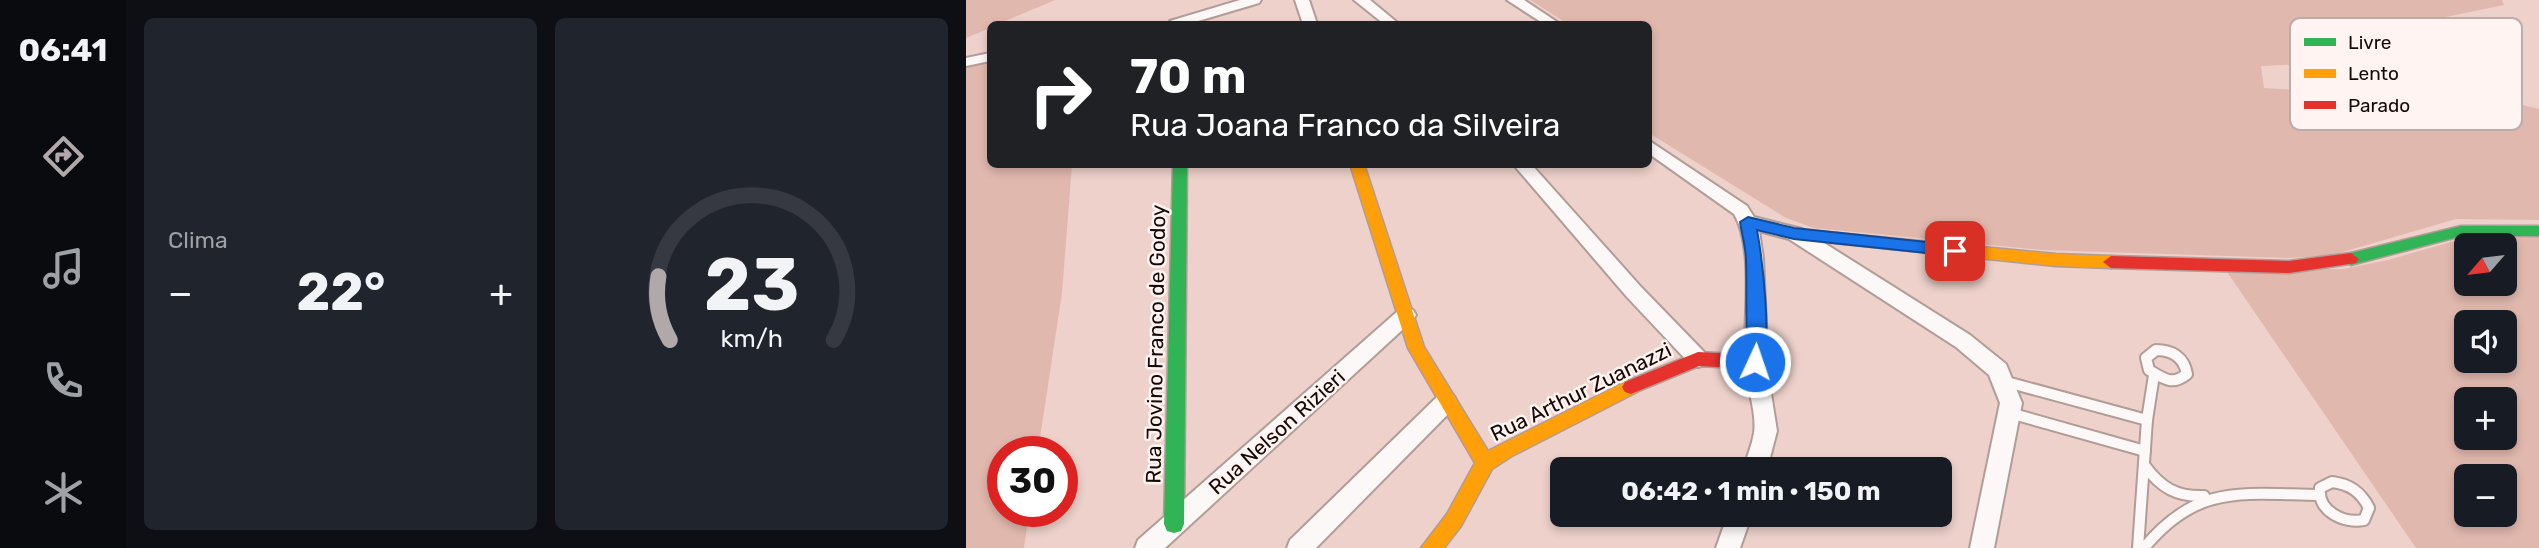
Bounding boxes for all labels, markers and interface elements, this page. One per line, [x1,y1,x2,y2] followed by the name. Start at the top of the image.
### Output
[2290,18,2522,130] legend
[19,31,107,69] text: 06:41
[2348,31,2392,54] text: Livre
[1130,47,1247,105] text: 70 m
[1015,49,1106,140] icon: right
[2348,62,2399,85] text: Lento
[2348,94,2410,117] text: Parado
[1130,106,1560,144] text: Rua Joana Franco da Silveira
[39,132,88,181] icon: directions
[1141,204,1170,484] street label: Rua Jovino Franco de Godoy
[1925,221,1985,281] pin
[168,226,228,254] text: Clima
[1936,232,1974,270] icon: arrive
[2454,233,2516,296] north arrow
[2454,233,2517,527] map controls
[704,242,799,328] text: 23
[39,244,88,293] icon: music
[297,261,386,323] text: 22°
[168,270,193,316] text: −
[489,270,513,316] text: +
[2454,310,2517,373] button: sound
[720,324,783,353] text: km/h
[1718,325,1792,399] position arrow
[1486,337,1675,446] street label: Rua Arthur Zuanazzi
[39,356,88,405] icon: phone
[1203,364,1350,499] street label: Rua Nelson Rizieri
[2454,387,2517,450] button: +
[987,436,1078,527] speed limit sign: 30
[2454,464,2517,527] button: −
[39,468,88,517] icon: climate
[1621,476,1881,507] text: 06:42 · 1 min · 150 m

